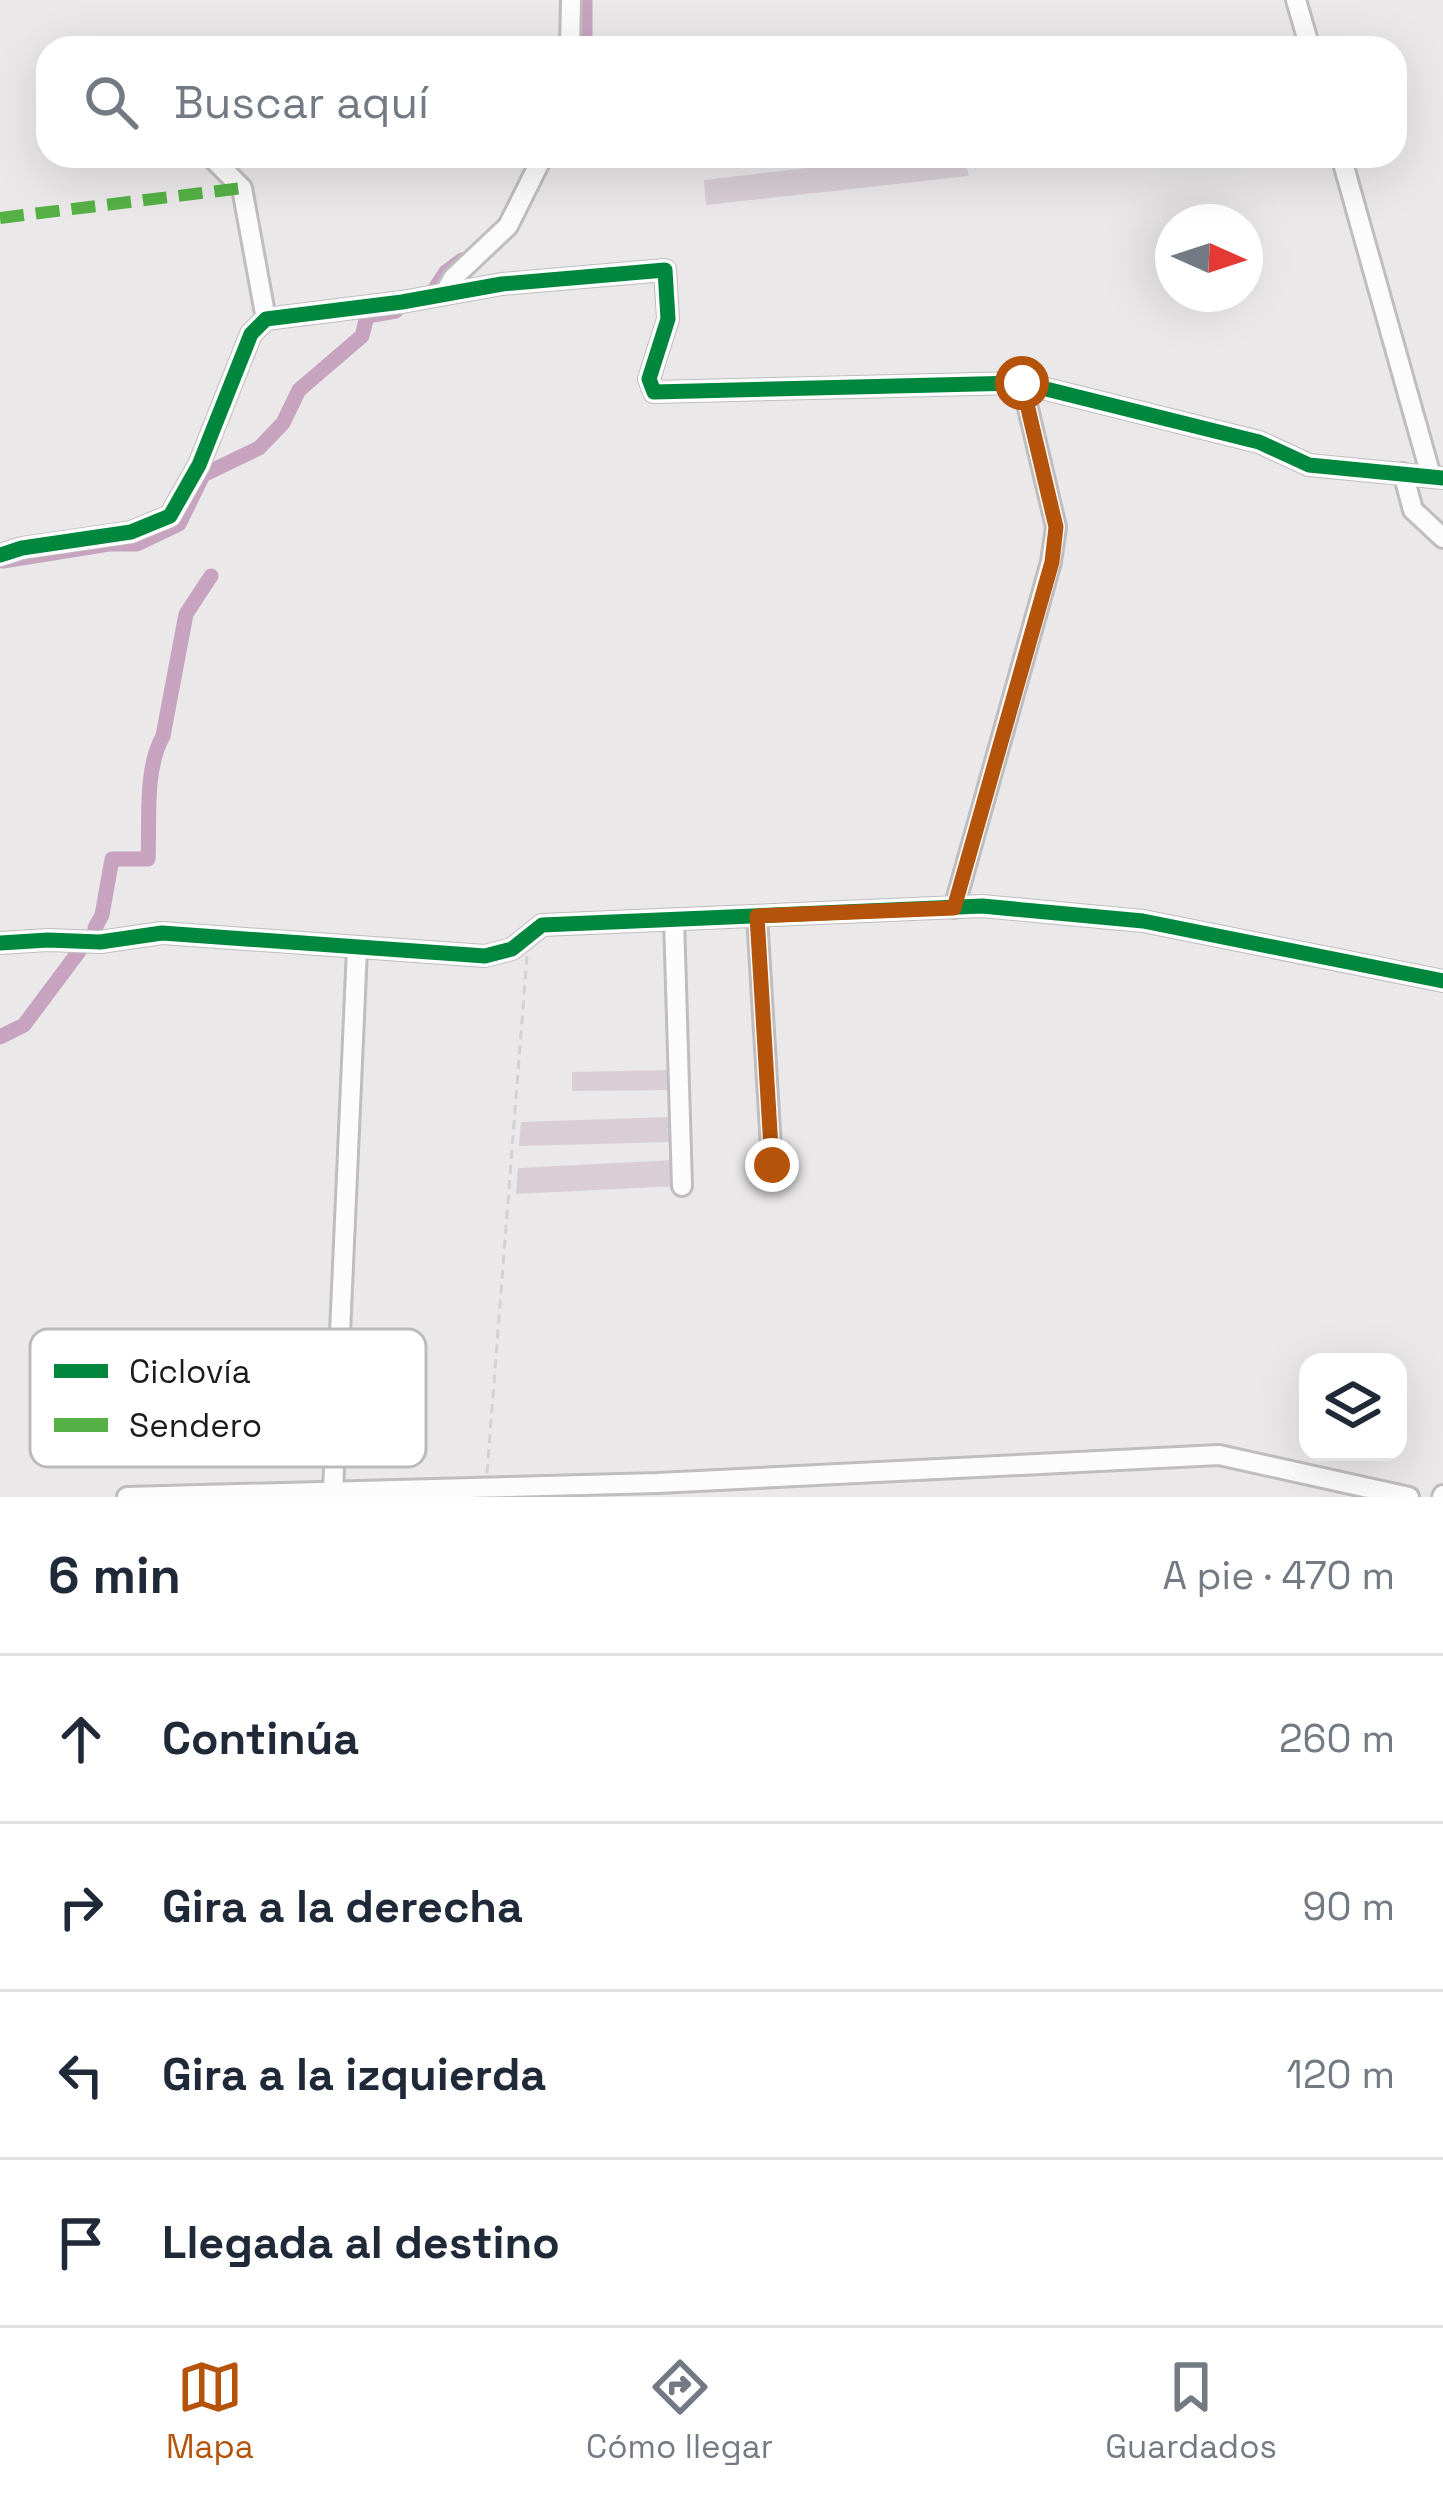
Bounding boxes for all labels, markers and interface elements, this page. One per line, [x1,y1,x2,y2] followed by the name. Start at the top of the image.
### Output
[36,36,1407,168] search box
[78,69,144,135] icon: search
[174,74,429,131] text: Buscar aquí
[1155,204,1263,312] north arrow
[995,356,1049,410] route start
[745,1138,799,1192] route end
[30,1329,426,1467] legend
[129,1351,251,1393] text: Ciclovía
[1299,1353,1407,1461] map controls
[1299,1353,1407,1461] button: layers
[129,1405,262,1447] text: Sendero
[48,1543,181,1608] text: 6 min
[1162,1551,1395,1600] text: A pie · 470 m
[48,1706,114,1772] icon: ahead
[162,1710,359,1767] text: Continúa
[1279,1714,1395,1763] text: 260 m
[48,1874,114,1940] icon: right
[162,1878,523,1935] text: Gira a la derecha
[1303,1882,1395,1931] text: 90 m
[48,2042,114,2108] icon: left
[162,2046,546,2103] text: Gira a la izquierda
[1287,2050,1395,2099] text: 120 m
[48,2210,114,2276] icon: arrive
[162,2214,560,2271] text: Llegada al destino
[166,2354,254,2468] tab: Mapa
[586,2354,773,2468] tab: Cómo llegar
[1105,2354,1277,2468] tab: Guardados

